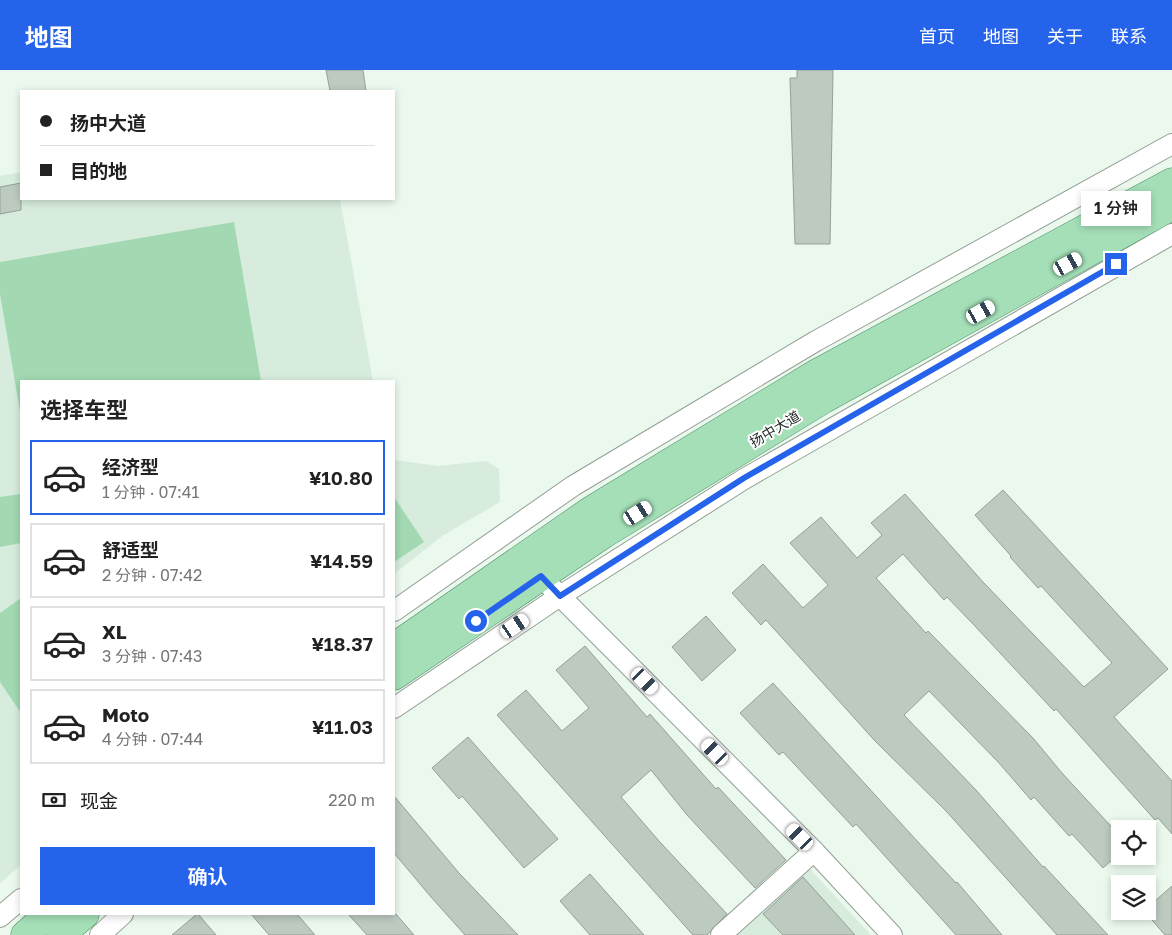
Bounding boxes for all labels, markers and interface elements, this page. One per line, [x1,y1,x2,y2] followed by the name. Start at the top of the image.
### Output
[25,22,73,51] text: 地图
[919,25,955,47] text: 首页
[983,25,1019,47] text: 地图
[1047,25,1083,47] text: 关于
[1111,25,1147,47] text: 联系
[70,111,146,134] text: 扬中大道
[70,159,127,182] text: 目的地
[1081,191,1151,226] callout: 1 分钟
[1094,198,1138,218] text: 1 分钟
[1051,250,1084,278] car
[1105,253,1127,275] route end
[964,298,997,326] car
[40,396,128,423] text: 选择车型
[746,407,803,450] street label: 扬中大道
[42,455,87,500] icon: car
[102,455,159,478] text: 经济型
[309,466,373,489] text: ¥10.80
[102,482,199,502] text: 1 分钟 · 07:41
[621,499,654,527] car
[42,538,87,583] icon: car
[102,538,159,561] text: 舒适型
[310,549,373,572] text: ¥14.59
[102,565,202,585] text: 2 分钟 · 07:42
[465,610,487,632] route start
[498,611,531,641] car
[102,620,127,643] text: XL
[42,621,87,666] icon: car
[311,632,373,655] text: ¥18.37
[102,646,202,666] text: 3 分钟 · 07:43
[629,665,660,697] car
[102,703,149,726] text: Moto
[42,704,87,749] icon: car
[312,715,373,738] text: ¥11.03
[102,729,203,749] text: 4 分钟 · 07:44
[699,736,730,768] car
[40,786,68,814] icon: cash
[80,789,118,812] text: 现金
[328,790,375,810] text: 220 m
[1111,820,1156,920] map controls
[1111,820,1156,865] button: locate
[784,821,815,853] car
[40,847,375,905] button: 确认
[1111,875,1156,920] button: layers

